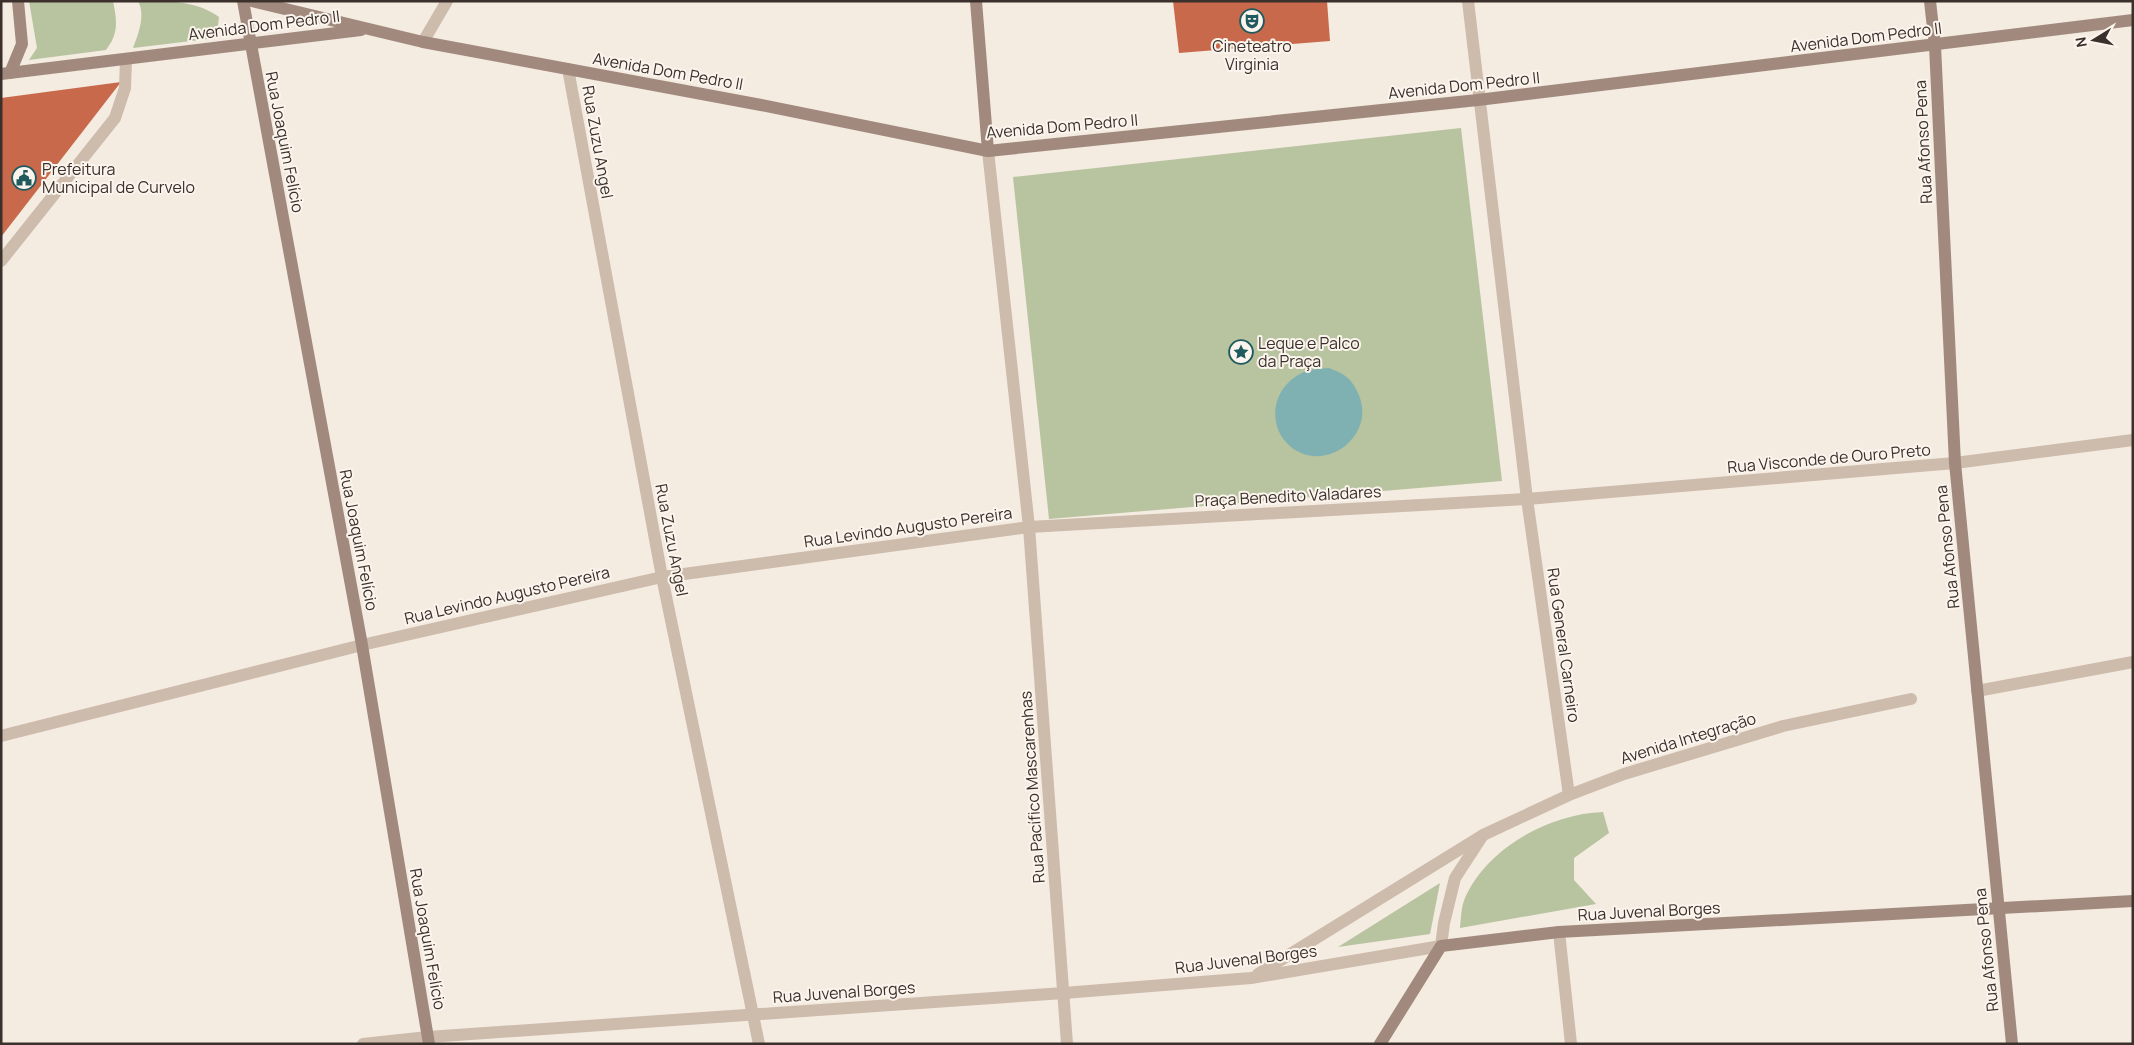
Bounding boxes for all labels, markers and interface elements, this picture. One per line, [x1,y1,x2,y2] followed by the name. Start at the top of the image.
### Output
[187,5,341,45] street label: Avenida Dom Pedro II
[1239,8,1265,34] theatre icon: Cineteatro Virginia
[2069,15,2119,65] north arrow
[1789,17,1943,57] street label: Avenida Dom Pedro II
[1212,35,1292,75] place label: Cineteatro Virginia
[2070,36,2091,49] text: N
[591,47,745,95] street label: Avenida Dom Pedro II
[1387,66,1541,104] street label: Avenida Dom Pedro II
[261,70,309,214] street label: Rua Joaquim Felício
[1909,80,1937,204] street label: Rua Afonso Pena
[577,84,619,200] street label: Rua Zuzu Angel
[985,108,1139,144] street label: Avenida Dom Pedro II
[42,158,195,198] place label: Prefeitura Municipal de Curvelo
[11,165,37,191] public building icon: Prefeitura Municipal de Curvelo
[1258,332,1360,372] place label: Leque e Palco da Praça
[1228,339,1254,365] place icon: Leque e Palco da Praça
[1726,438,1932,478] street label: Rua Visconde de Ouro Preto
[335,468,383,612] street label: Rua Joaquim Felício
[1194,480,1382,512] street label: Praça Benedito Valadares
[650,482,694,598] street label: Rua Zuzu Angel
[1930,484,1964,610] street label: Rua Afonso Pena
[802,501,1014,553] street label: Rua Levindo Augusto Pereira
[402,561,612,629] street label: Rua Levindo Augusto Pereira
[1542,566,1586,724] street label: Rua General Carneiro
[1014,690,1050,884] street label: Rua Pacífico Mascarenhas
[1617,707,1759,769] street label: Avenida Integração
[405,866,451,1012] street label: Rua Joaquim Felício
[1969,887,2003,1013] street label: Rua Afonso Pena
[1577,896,1721,926] street label: Rua Juvenal Borges
[1174,939,1318,979] street label: Rua Juvenal Borges
[772,976,916,1008] street label: Rua Juvenal Borges

